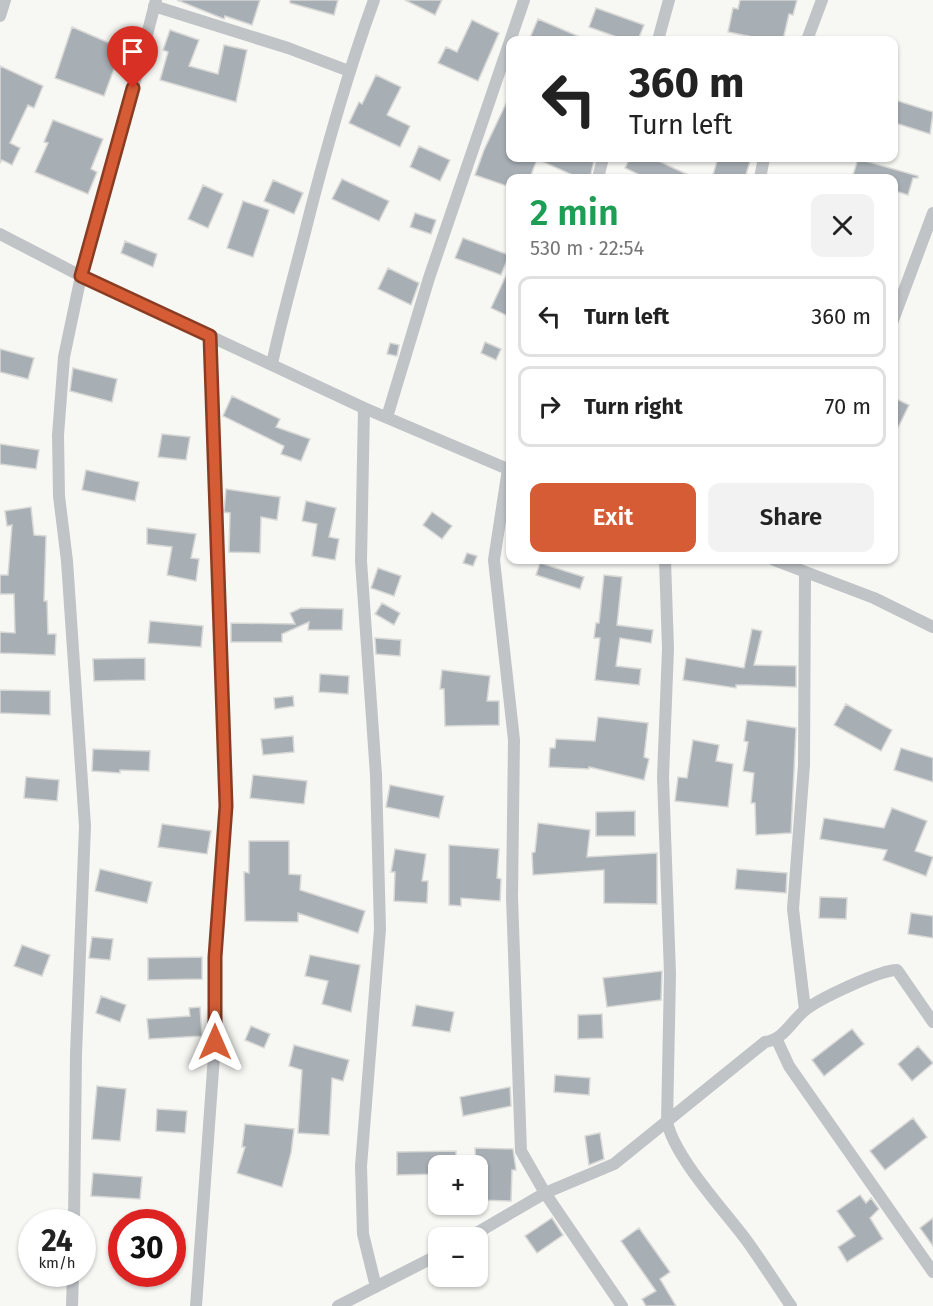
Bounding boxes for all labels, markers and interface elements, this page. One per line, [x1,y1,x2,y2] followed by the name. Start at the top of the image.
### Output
[107,26,158,88] pin
[116,35,149,68] icon: arrive
[629,58,745,108] text: 360 m
[530,60,608,138] icon: left
[629,109,732,141] text: Turn left
[530,191,619,235] text: 2 min
[811,194,874,257] button: close
[530,236,644,260] text: 530 m · 22:54
[533,300,566,333] icon: left
[584,303,669,330] text: Turn left
[811,303,871,330] text: 360 m
[533,390,566,423] icon: right
[584,393,683,420] text: Turn right
[825,393,871,420] text: 70 m
[530,483,696,552] button: Exit
[708,483,874,552] button: Share
[183,1010,247,1074] position arrow
[428,1155,488,1287] map controls
[428,1155,488,1215] button: +
[108,1209,186,1287] speed limit sign: 30
[41,1223,73,1259] text: 24
[428,1227,488,1287] button: −
[38,1254,76,1272] text: km/h

